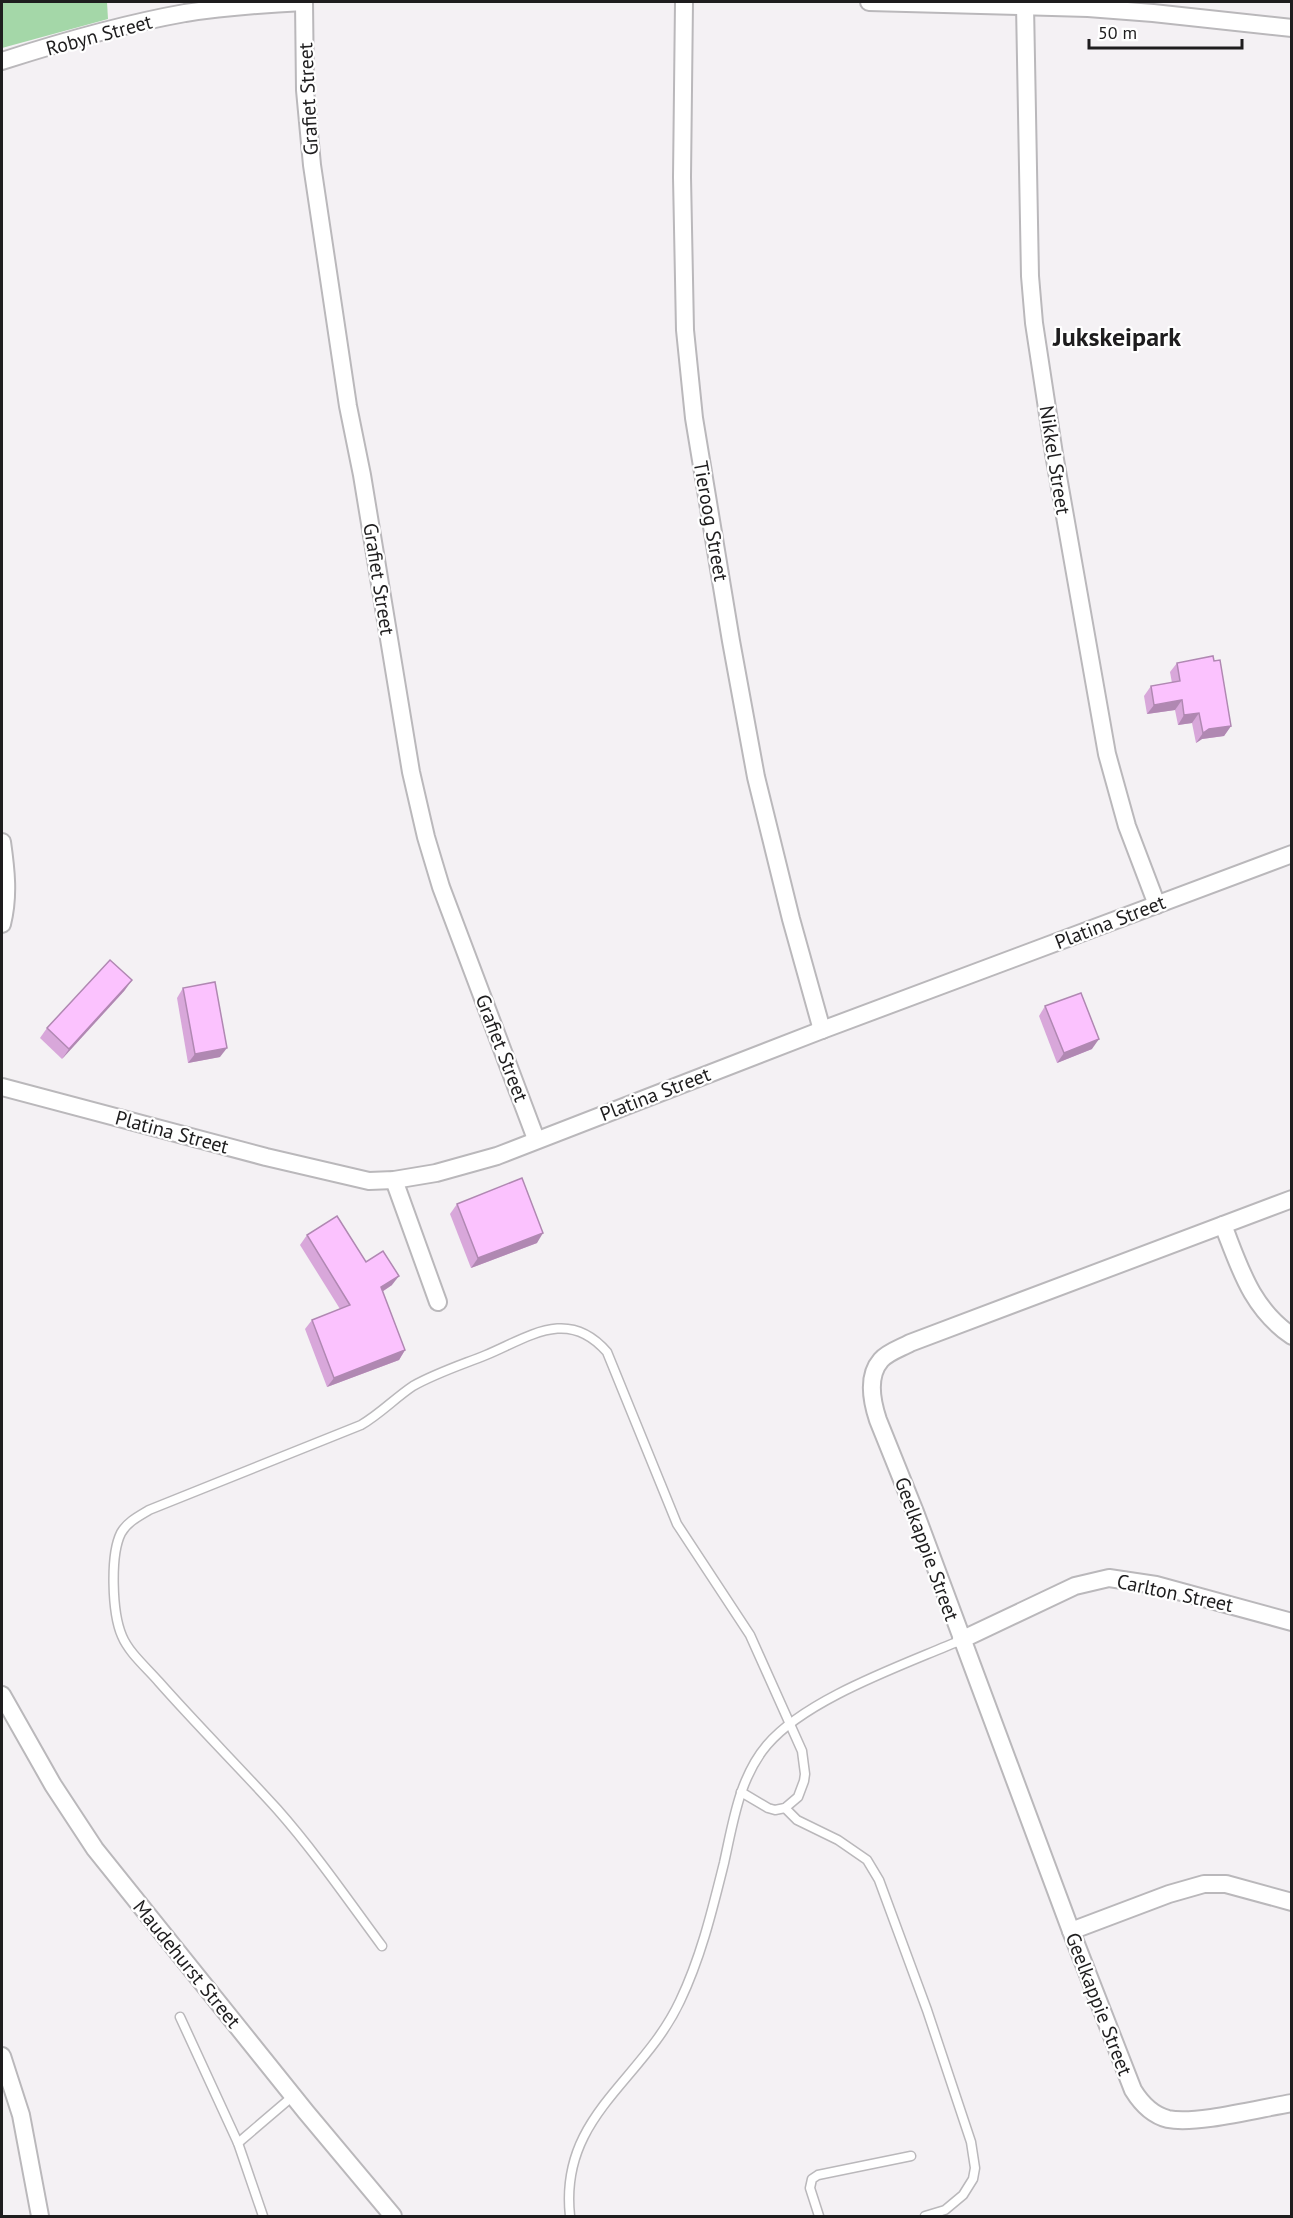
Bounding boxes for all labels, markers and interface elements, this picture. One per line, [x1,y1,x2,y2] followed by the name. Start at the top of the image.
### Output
[43,8,155,62] street label: Robyn Street
[1089,12,1242,50] scale bar
[1098,21,1137,44] text: 50 m
[292,42,324,156] street label: Grafiet Street
[1052,320,1181,353] district label: Jukskeipark
[1034,404,1076,517] street label: Nikkel Street
[688,459,734,584] street label: Tieroog Street
[357,521,401,637] street label: Grafiet Street
[1051,889,1169,955] street label: Platina Street
[470,991,534,1106] street label: Grafiet Street
[596,1061,714,1127] street label: Platina Street
[112,1104,232,1160] street label: Platina Street
[889,1473,965,1625] street label: Geelkappie Street
[1114,1568,1236,1618] street label: Carlton Street
[127,1895,247,2034] street label: Maudehurst Street
[1060,1929,1138,2079] street label: Geelkappie Street

